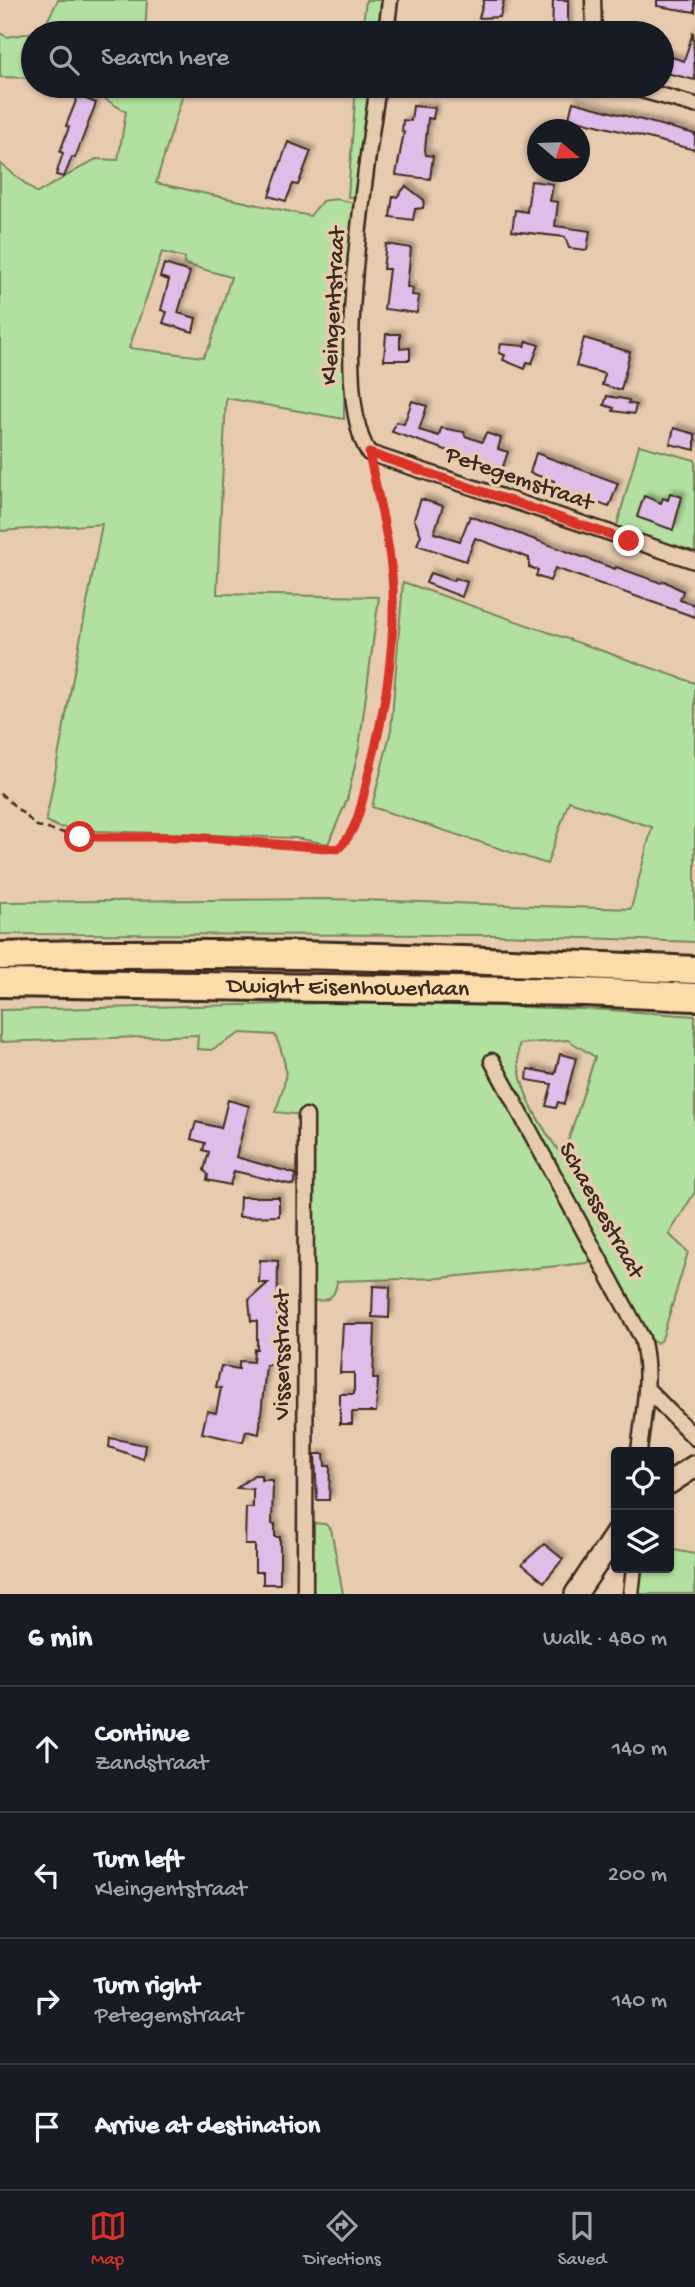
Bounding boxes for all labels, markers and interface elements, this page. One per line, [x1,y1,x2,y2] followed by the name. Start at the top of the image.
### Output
[21,21,674,98] search box
[45,41,83,79] icon: search
[101,44,229,75] text: Search here
[527,119,590,182] north arrow
[316,224,354,386] street label: Kleingentstraat
[440,441,599,520] street label: Petegemstraat
[613,525,644,556] route end
[64,821,95,852] route start
[224,972,470,1005] street label: Dwight Eisenhowerlaan
[551,1138,650,1286] street label: Schaessestraat
[269,1288,298,1421] street label: Vissersstraat
[611,1447,674,1573] map controls
[611,1447,674,1510] button: locate
[611,1510,674,1573] button: layers
[28,1622,92,1657] text: 6 min
[543,1626,667,1653] text: Walk · 480 m
[95,1720,189,1751] text: Continue
[28,1730,66,1768] icon: ahead
[612,1736,667,1763] text: 140 m
[95,1751,208,1778] text: Zandstraat
[95,1846,183,1877] text: Turn left
[28,1856,66,1894] icon: left
[608,1862,667,1889] text: 200 m
[95,1877,247,1904] text: Kleingentstraat
[95,1972,199,2003] text: Turn right
[28,1982,66,2020] icon: right
[612,1988,667,2015] text: 140 m
[95,2003,243,2030] text: Petegemstraat
[28,2108,66,2146] icon: arrive
[95,2112,320,2143] text: Arrive at destination
[89,2207,127,2272] tab: Map
[304,2207,381,2272] tab: Directions
[558,2207,606,2272] tab: Saved

